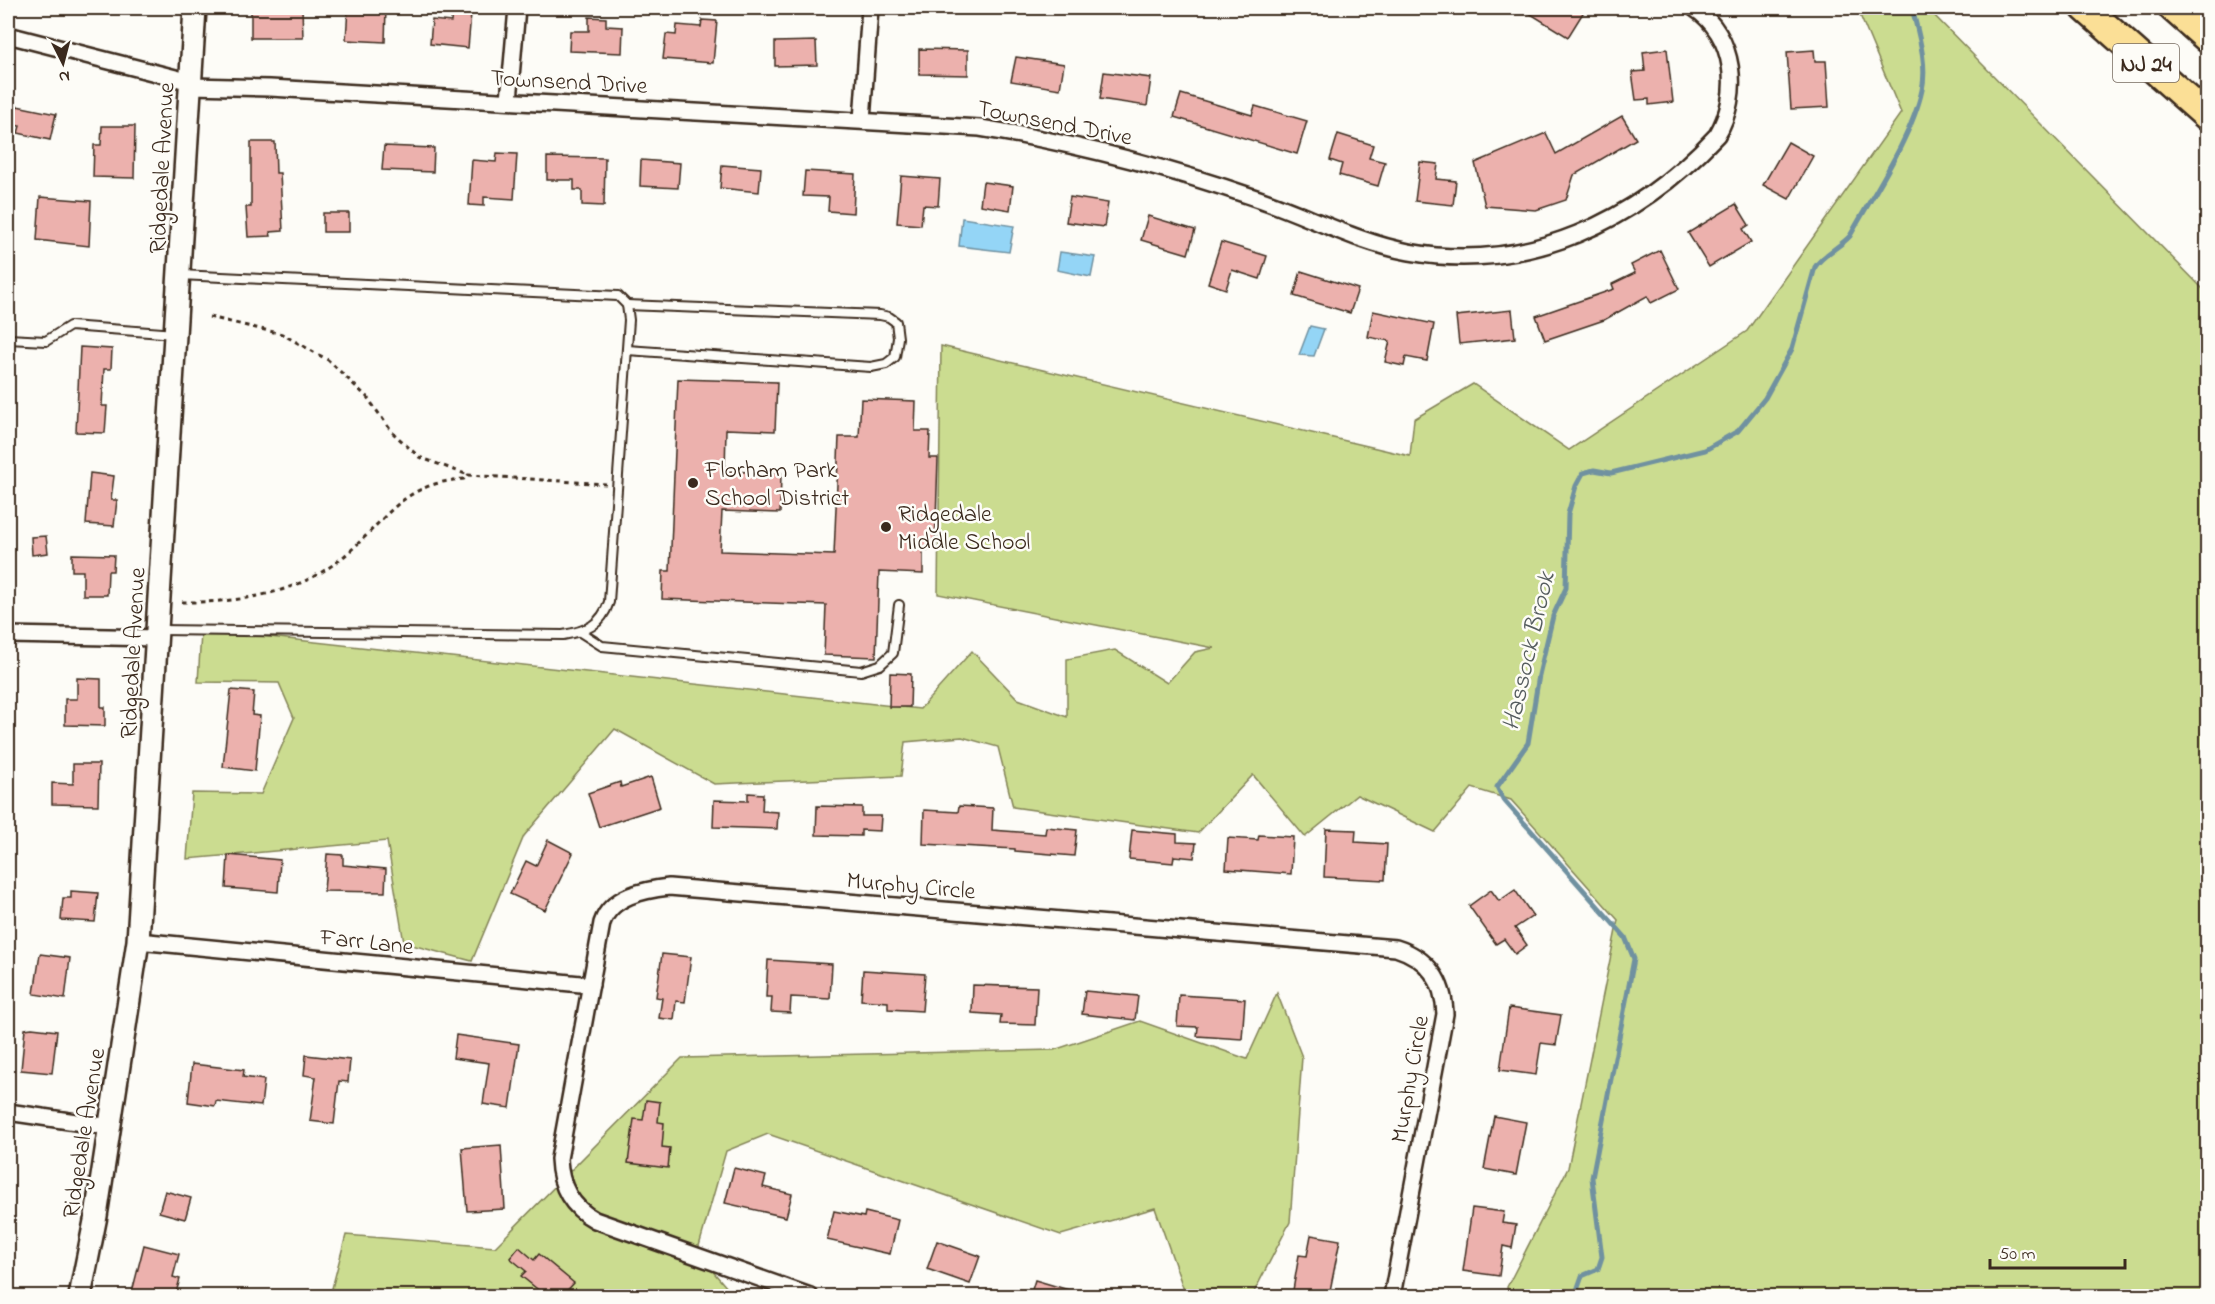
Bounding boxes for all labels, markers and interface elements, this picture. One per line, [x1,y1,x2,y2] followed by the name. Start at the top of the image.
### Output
[33,33,93,93] north arrow
[2113,44,2179,82] road number: NJ 24
[489,62,649,105] street label: Townsend Drive
[58,63,71,88] text: N
[142,81,185,255] street label: Ridgedale Avenue
[974,92,1135,157] street label: Townsend Drive
[704,454,849,517] place label: Florham Park School District
[686,476,700,490] marker: Florham Park School District
[898,498,1030,561] place label: Ridgedale Middle School
[879,520,893,534] marker: Ridgedale Middle School
[113,566,156,740] street label: Ridgedale Avenue
[1493,567,1567,735] water label: Hassock Brook
[845,864,977,912] street label: Murphy Circle
[317,921,415,966] street label: Farr Lane
[1383,1013,1441,1146] street label: Murphy Circle
[55,1046,116,1221] street label: Ridgedale Avenue
[1990,1232,2125,1270] scale bar
[1999,1242,2036,1268] text: 50 m

